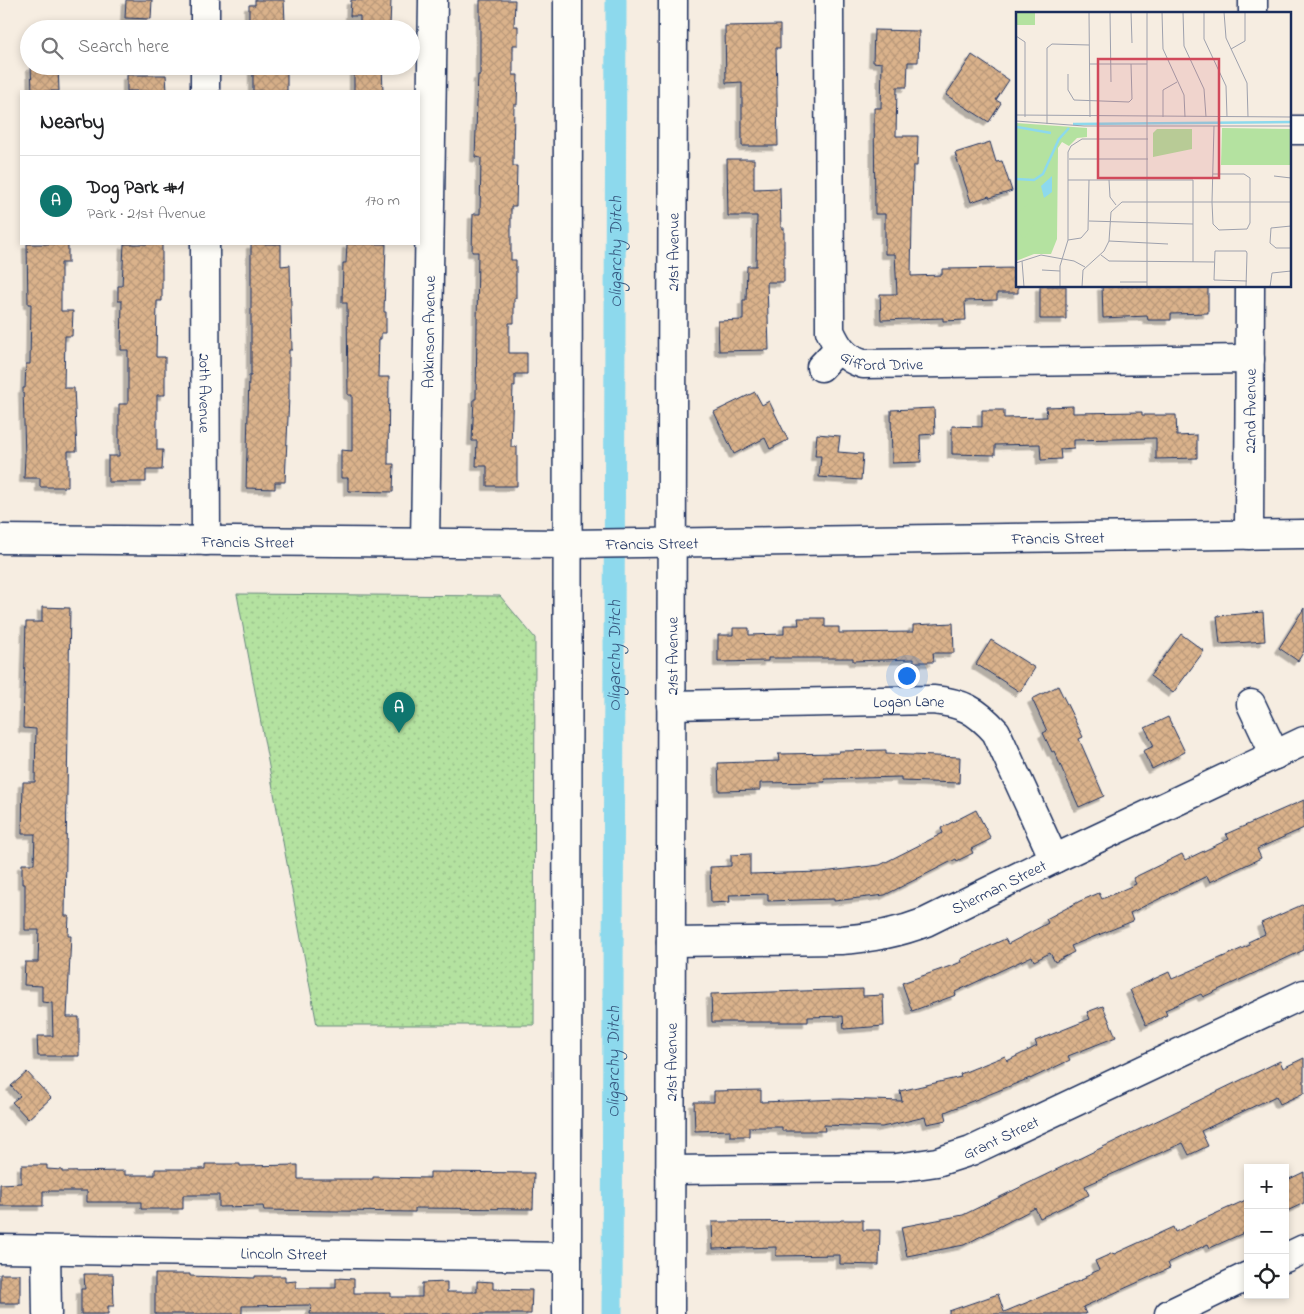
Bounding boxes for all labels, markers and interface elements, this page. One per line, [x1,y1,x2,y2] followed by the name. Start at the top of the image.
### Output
[1016,12,1292,288] inset map
[20,20,420,75] search box
[38,34,66,62] icon: search
[78,34,169,61] text: Search here
[40,108,104,138] text: Nearby
[87,175,184,202] text: Dog Park #1
[51,189,61,213] text: A
[365,189,400,213] text: 170 m
[604,196,630,308] water label: Oligarchy Ditch
[87,202,206,226] text: Park · 21st Avenue
[662,212,687,291] street label: 21st Avenue
[417,275,443,389] street label: Adkinson Avenue
[834,345,924,378] street label: Gifford Drive
[191,353,216,434] street label: 20th Avenue
[1239,368,1264,453] street label: 22nd Avenue
[1010,527,1105,552] street label: Francis Street
[200,531,295,556] street label: Francis Street
[604,532,699,558] street label: Francis Street
[603,600,629,712] water label: Oligarchy Ditch
[661,616,686,695] street label: 21st Avenue
[894,663,920,689] your location
[873,690,947,715] street label: Logan Lane
[383,692,415,733] pin: A
[948,854,1052,922] street label: Sherman Street
[602,1006,628,1118] water label: Oligarchy Ditch
[660,1022,685,1101] street label: 21st Avenue
[960,1110,1044,1167] street label: Grant Street
[1244,1164,1289,1299] map controls
[1244,1164,1289,1209] button: +
[1244,1209,1289,1254] button: −
[240,1242,328,1268] street label: Lincoln Street
[1244,1254,1289,1299] button: locate

